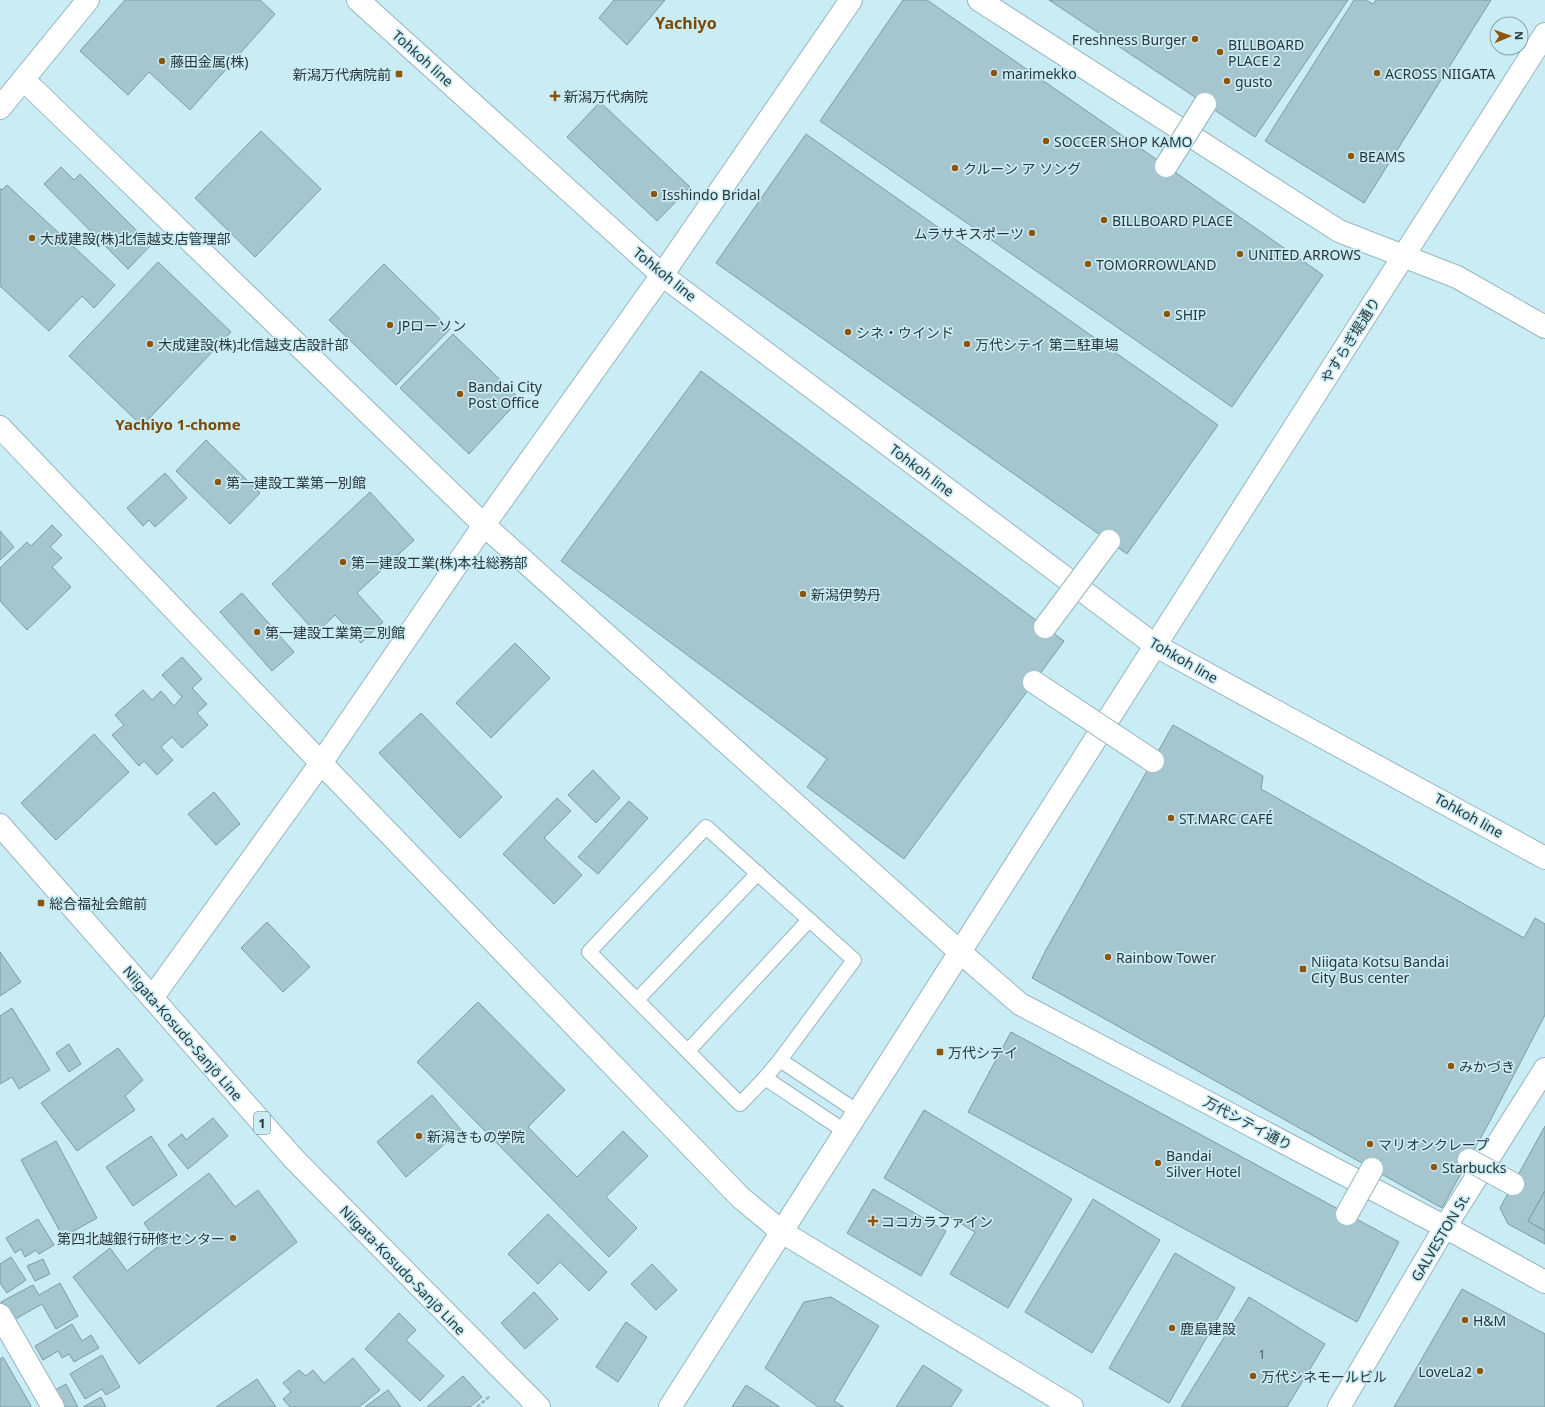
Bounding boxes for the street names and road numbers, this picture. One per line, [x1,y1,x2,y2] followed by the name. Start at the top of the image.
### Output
[388,26,458,91] street label: Tohkoh line
[630,243,701,305] street label: Tohkoh line
[1316,293,1384,387] street label: やすらぎ堤通り
[886,440,958,500] street label: Tohkoh line
[1146,633,1222,687] street label: Tohkoh line
[1431,788,1507,842] street label: Tohkoh line
[119,961,247,1105] street label: Niigata-Kosudo-Sanjō Line
[1200,1092,1296,1154] street label: 万代シテイ通り
[254,1112,270,1134] road number: 1
[1406,1190,1474,1284] street label: GALVESTON St.
[336,1201,470,1339] street label: Niigata-Kosudo-Sanjō Line

